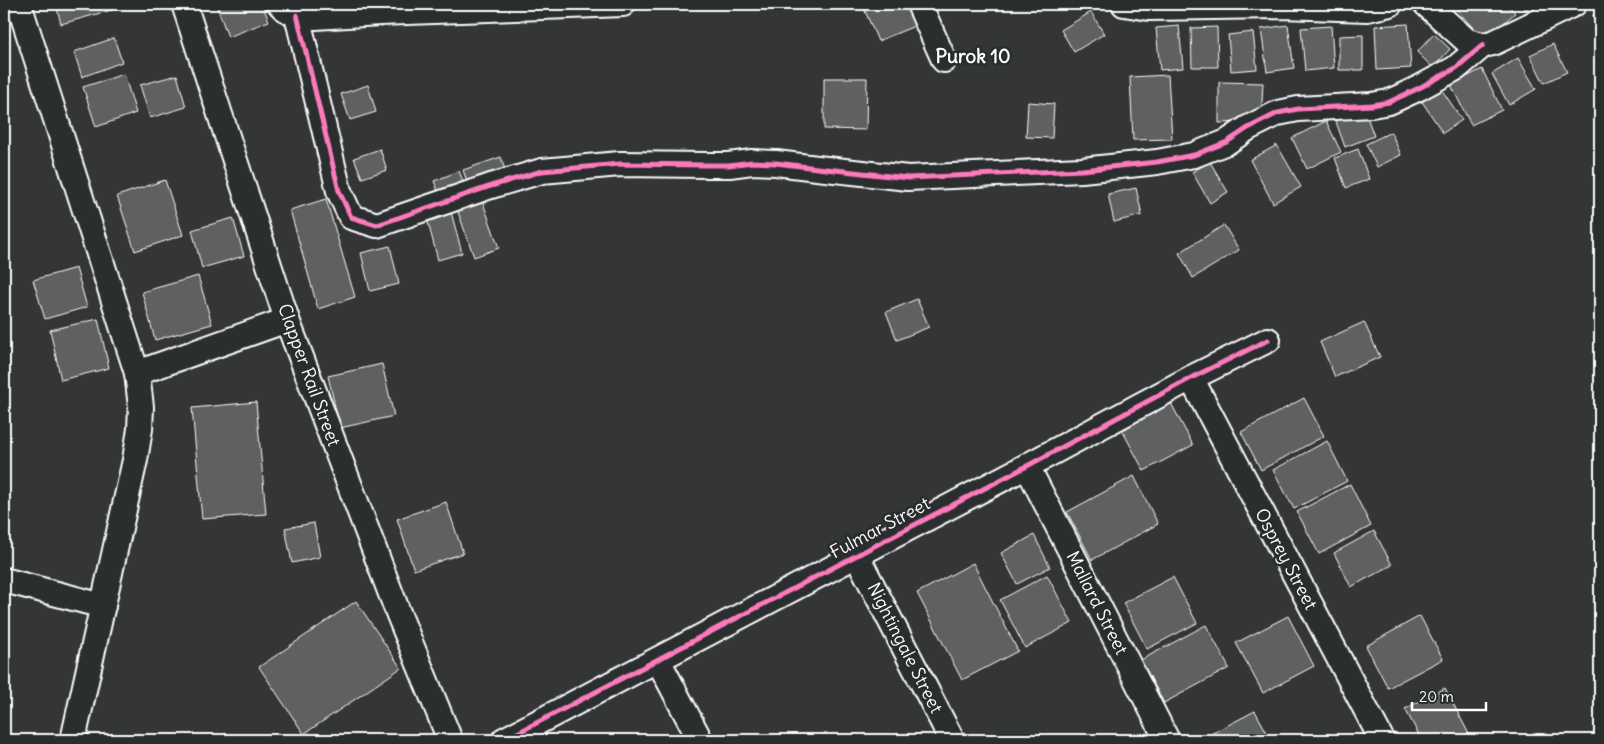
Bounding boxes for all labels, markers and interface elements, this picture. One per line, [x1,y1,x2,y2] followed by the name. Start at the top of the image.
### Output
[935,44,1011,68] district label: Purok 10
[273,300,346,449] street label: Clapper Rail Street
[826,492,934,563] street label: Fulmar Street
[1250,504,1323,613] street label: Osprey Street
[1062,547,1133,658] street label: Mallard Street
[863,579,948,717] street label: Nightingale Street
[1412,679,1485,711] scale bar
[1419,687,1454,706] text: 20 m

